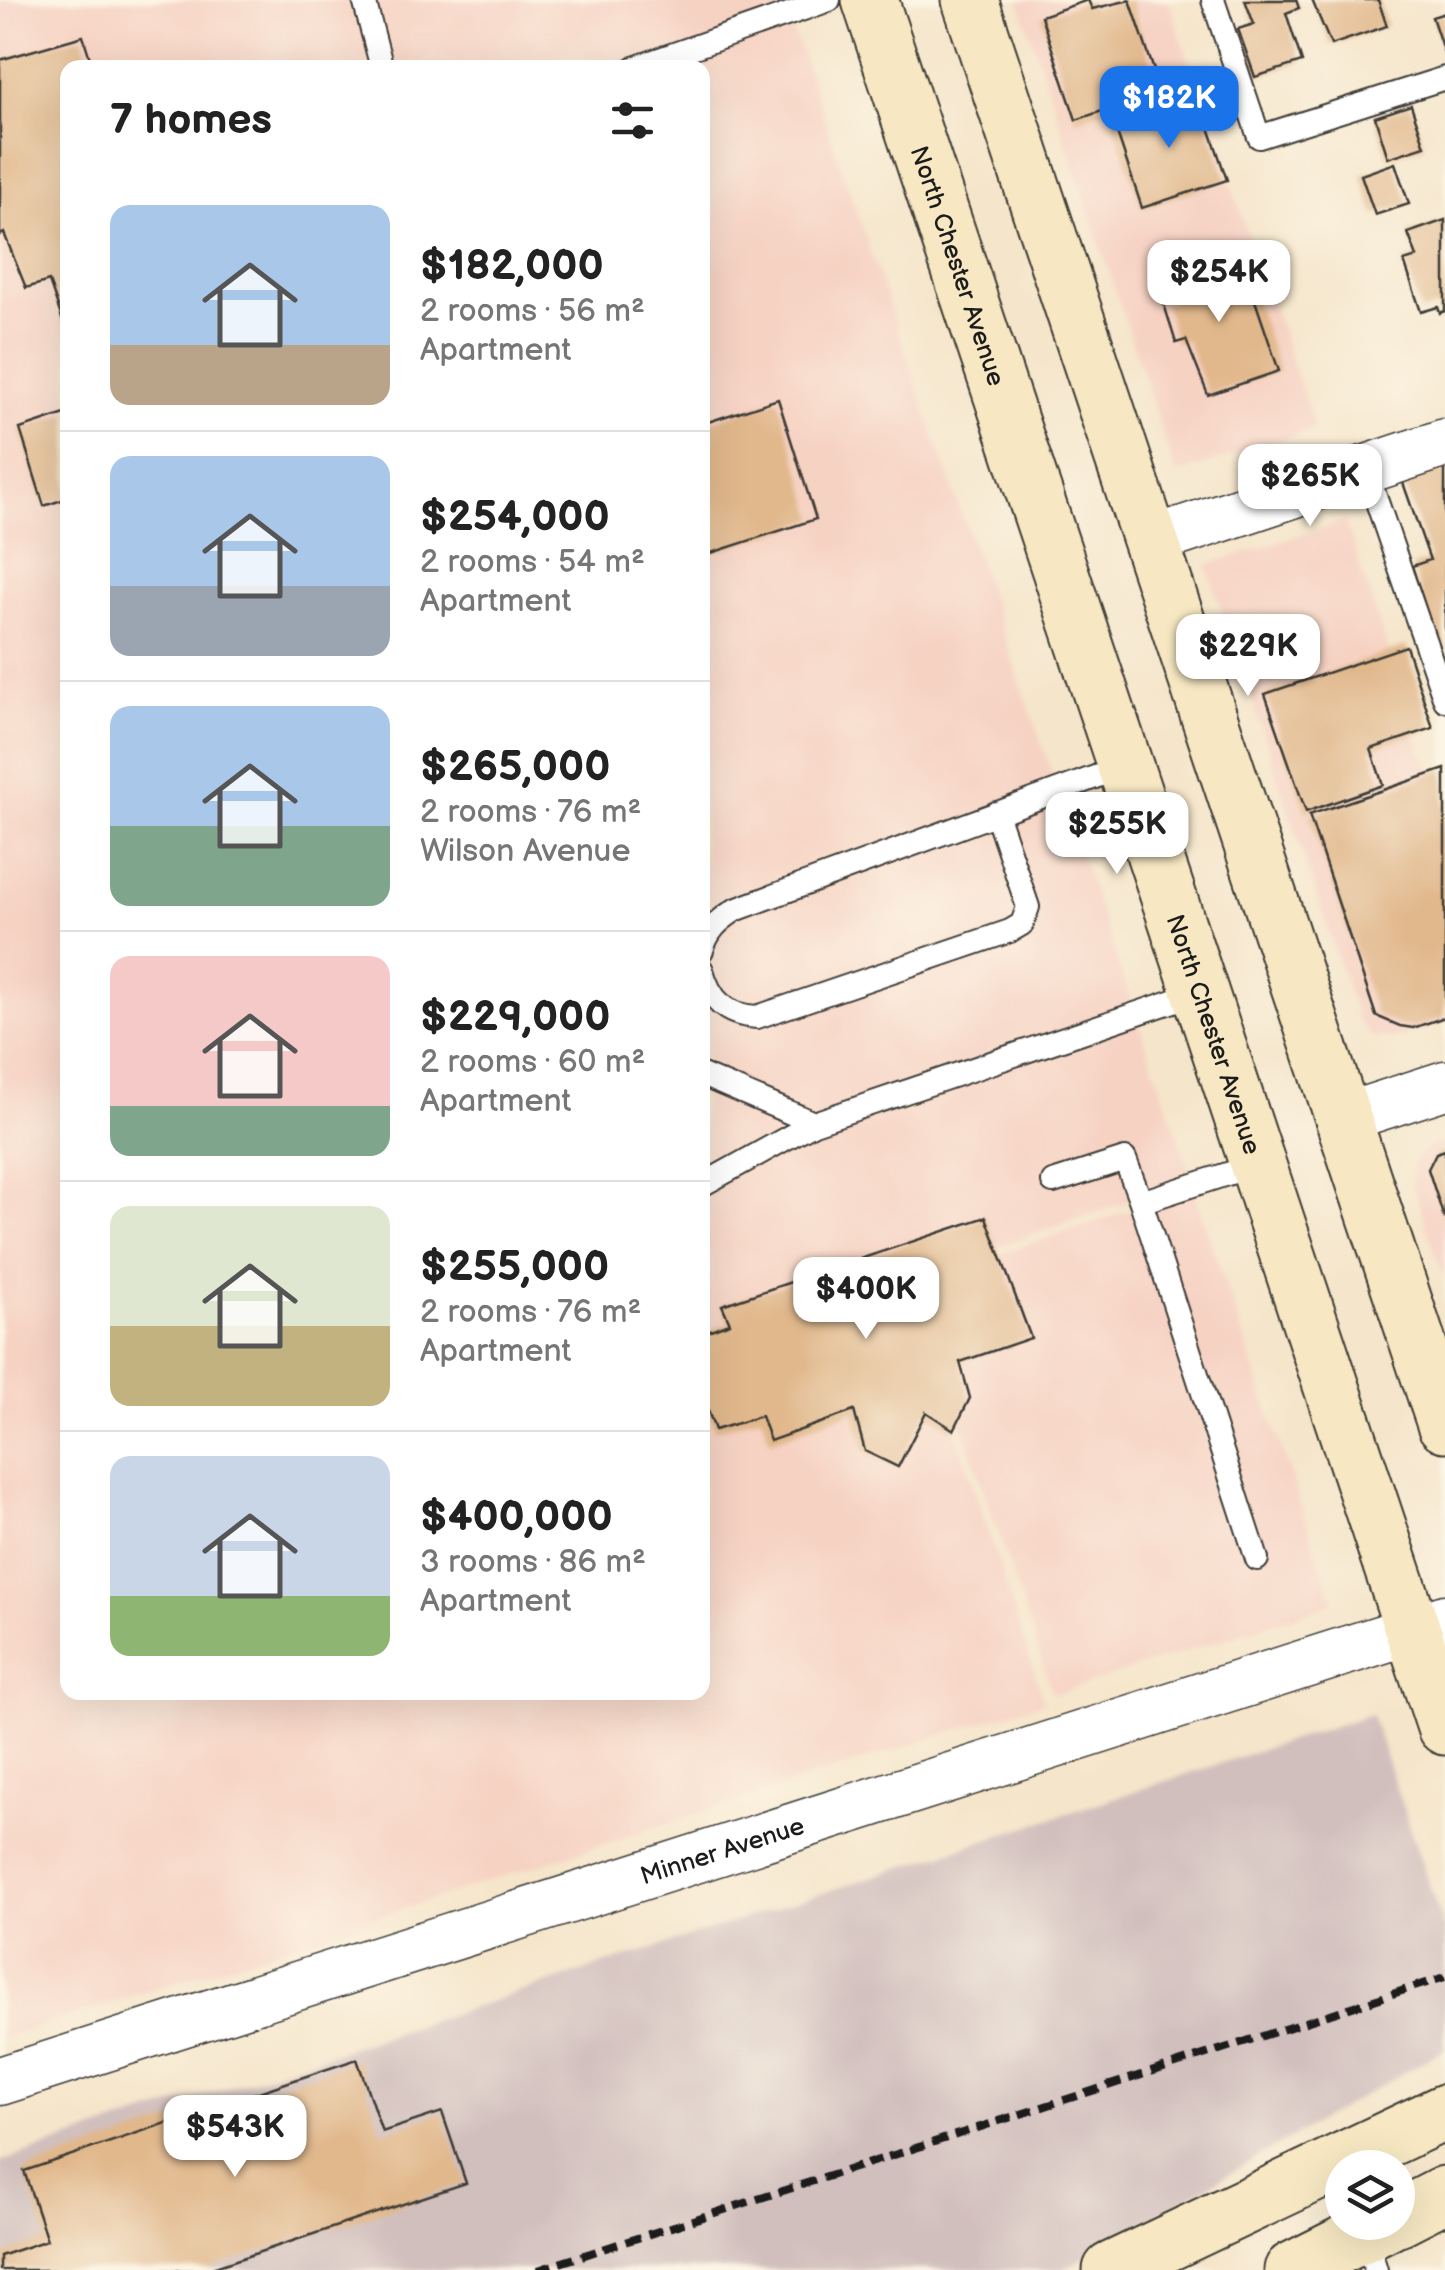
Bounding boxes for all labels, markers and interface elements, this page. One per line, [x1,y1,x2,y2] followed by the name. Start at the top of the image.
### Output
[1099,66,1239,151] pin: $182K
[1122,79,1216,118] text: $182K
[605,93,660,148] icon: filters
[110,95,272,146] text: 7 homes
[903,142,1011,390] street label: North Chester Avenue
[1149,240,1289,325] pin: $254K
[420,241,604,292] text: $182,000
[190,245,310,365] icon: home
[1169,253,1269,292] text: $254K
[420,292,645,331] text: 2 rooms · 56 m²
[420,331,571,370] text: Apartment
[1240,444,1380,529] pin: $265K
[1260,457,1360,496] text: $265K
[420,492,610,543] text: $254,000
[190,496,310,616] icon: home
[420,543,645,582] text: 2 rooms · 54 m²
[420,582,571,621] text: Apartment
[1178,614,1318,699] pin: $229K
[1198,627,1298,666] text: $229K
[420,742,610,793] text: $265,000
[190,746,310,866] icon: home
[1047,792,1187,877] pin: $255K
[420,793,641,832] text: 2 rooms · 76 m²
[1068,805,1166,844] text: $255K
[420,832,630,871] text: Wilson Avenue
[1159,911,1267,1159] street label: North Chester Avenue
[420,992,610,1043] text: $229,000
[190,996,310,1116] icon: home
[420,1043,645,1082] text: 2 rooms · 60 m²
[420,1082,571,1121] text: Apartment
[420,1242,609,1293] text: $255,000
[190,1246,310,1366] icon: home
[796,1257,936,1342] pin: $400K
[815,1270,917,1309] text: $400K
[420,1293,641,1332] text: 2 rooms · 76 m²
[420,1332,571,1371] text: Apartment
[420,1492,613,1543] text: $400,000
[190,1496,310,1616] icon: home
[420,1543,646,1582] text: 3 rooms · 86 m²
[420,1582,571,1621] text: Apartment
[637,1811,808,1892] street label: Minner Avenue
[165,2095,305,2180] pin: $543K
[186,2108,284,2147] text: $543K
[1325,2150,1415,2240] map controls
[1325,2150,1415,2240] button: layers

